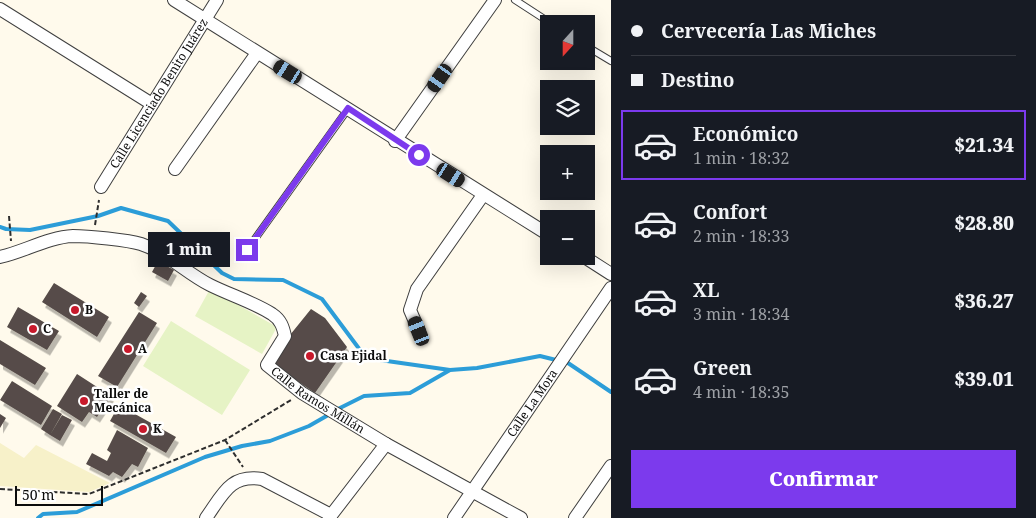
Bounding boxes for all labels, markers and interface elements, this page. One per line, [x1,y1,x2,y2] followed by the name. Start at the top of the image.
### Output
[106,15,212,171] street label: Calle Licenciado Benito Juárez
[540,15,595,70] north arrow
[540,15,595,265] map controls
[661,18,876,44] text: Cervecería Las Miches
[271,58,304,86] car
[425,61,454,95] car
[661,67,734,93] text: Destino
[540,80,595,135] button: layers
[693,121,799,147] text: Económico
[633,123,678,168] icon: car
[954,132,1014,158] text: $21.34
[408,144,430,166] route start
[540,145,595,200] button: +
[693,147,789,169] text: 1 min · 18:32
[434,161,467,189] car
[693,199,767,225] text: Confort
[633,201,678,246] icon: car
[540,210,595,265] button: −
[954,210,1014,236] text: $28.80
[693,225,789,247] text: 2 min · 18:33
[147,232,230,268] callout: 1 min
[166,238,212,260] text: 1 min
[236,239,258,261] route end
[693,277,719,303] text: XL
[633,279,678,324] icon: car
[954,288,1014,314] text: $36.27
[85,301,93,318] place label: B
[693,303,789,325] text: 3 min · 18:34
[69,304,81,316] marker: B
[406,314,431,348] car
[43,320,51,337] place label: C
[27,323,39,335] marker: C
[138,340,148,357] place label: A
[122,343,134,355] marker: A
[320,347,388,364] place label: Casa Ejidal
[304,350,316,362] marker: Casa Ejidal
[693,355,752,381] text: Green
[633,357,678,402] icon: car
[267,362,368,437] street label: Calle Ramos Millán
[503,365,561,440] street label: Calle La Mora
[954,366,1014,392] text: $39.01
[693,381,789,403] text: 4 min · 18:35
[94,385,152,416] place label: Taller de Mecánica
[78,395,90,407] marker: Taller de Mecánica
[153,420,162,437] place label: K
[137,423,149,435] marker: K
[631,450,1016,508] button: Confirmar
[15,483,102,506] scale bar
[22,485,55,504] text: 50 m

